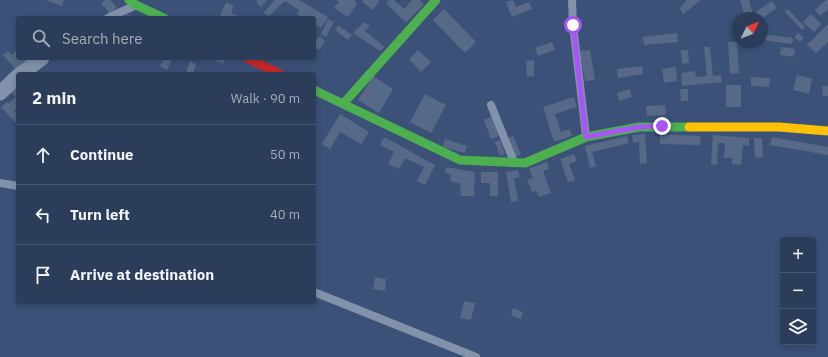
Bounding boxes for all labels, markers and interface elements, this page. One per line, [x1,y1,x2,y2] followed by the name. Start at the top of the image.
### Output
[732,12,768,48] north arrow
[16,16,316,60] search box
[564,16,582,34] route start
[30,27,52,49] icon: search
[62,29,142,48] text: Search here
[32,87,76,109] text: 2 min
[231,90,300,107] text: Walk · 90 m
[653,117,671,135] route end
[32,144,54,166] icon: ahead
[70,145,134,164] text: Continue
[270,146,300,163] text: 50 m
[32,204,54,226] icon: left
[70,205,130,224] text: Turn left
[270,206,300,223] text: 40 m
[780,237,816,345] map controls
[780,237,816,273] button: +
[32,264,54,286] icon: arrive
[70,265,214,284] text: Arrive at destination
[780,273,816,309] button: −
[780,309,816,345] button: layers

